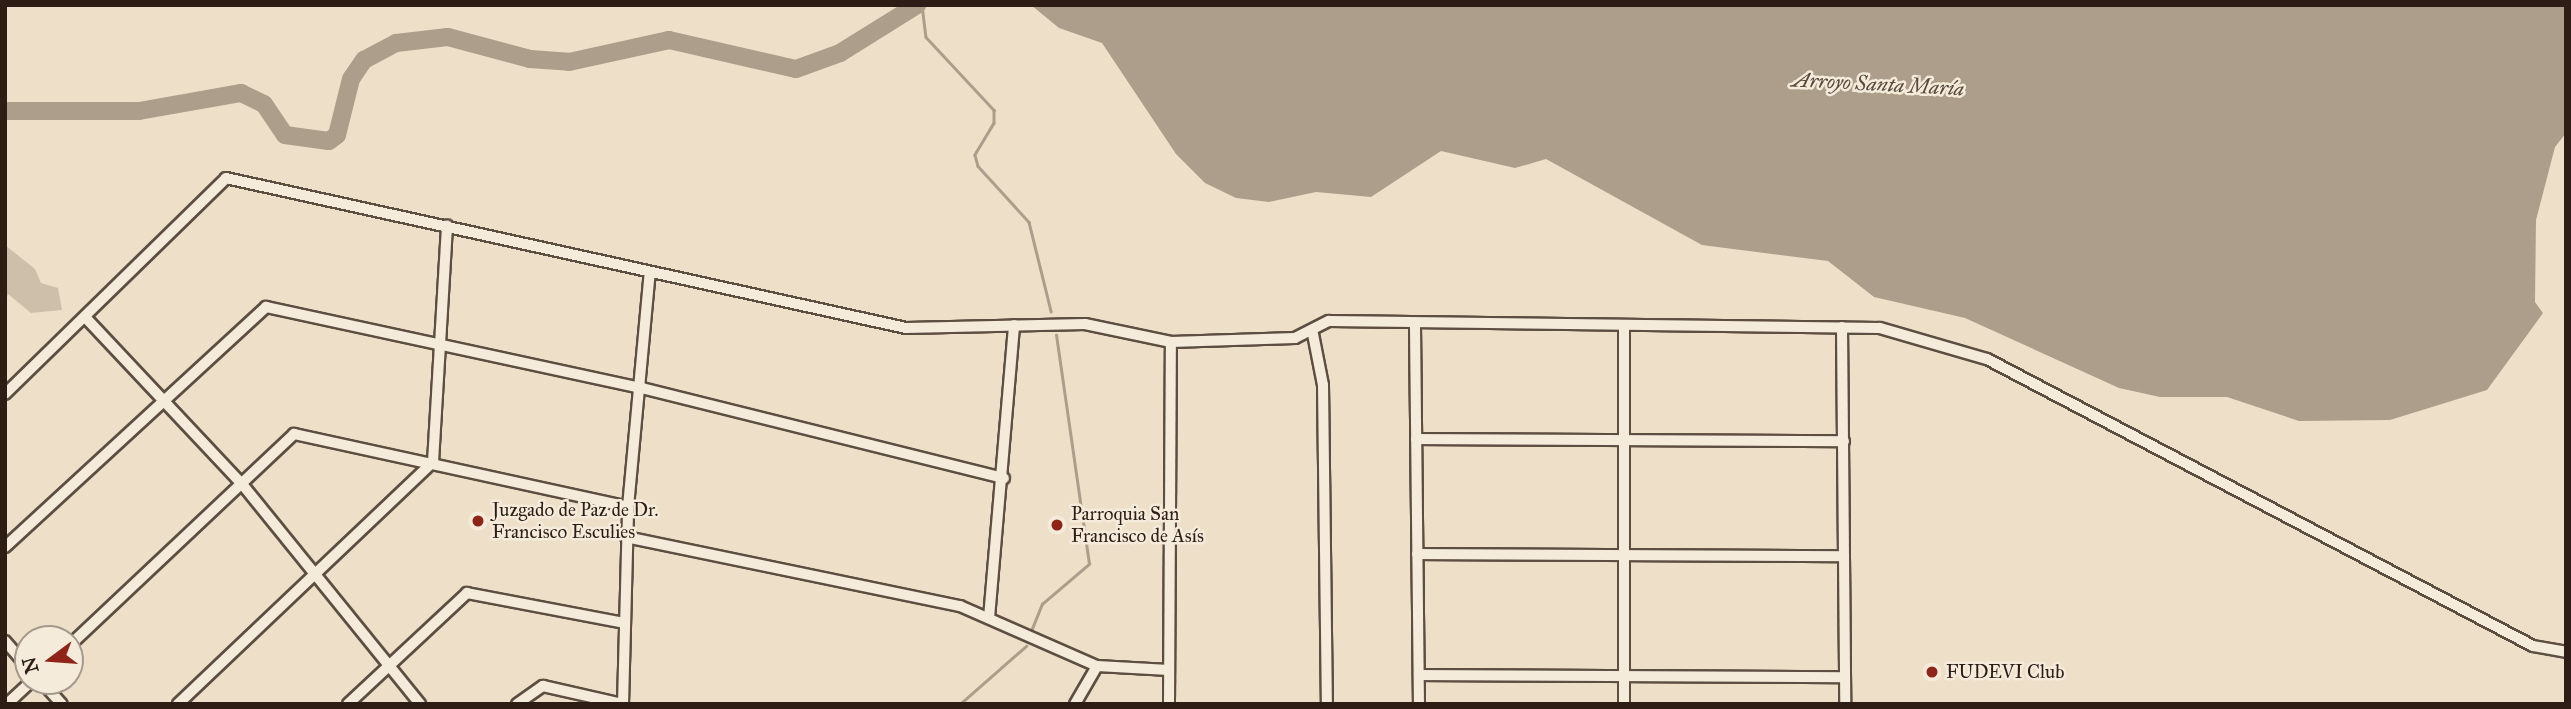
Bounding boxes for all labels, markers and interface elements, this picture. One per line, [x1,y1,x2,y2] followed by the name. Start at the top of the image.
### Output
[1791,67,1965,101] water label: Arroyo Santa María
[492,499,659,543] place label: Juzgado de Paz de Dr. Francisco Esculies
[1071,503,1204,547] place label: Parroquia San Francisco de Asís
[470,513,486,529] marker: Juzgado de Paz de Dr. Francisco Esculies
[1049,517,1065,533] marker: Parroquia San Francisco de Asís
[14,625,84,695] north arrow
[17,654,44,676] text: N
[1946,661,2064,683] place label: FUDEVI Club
[1924,664,1940,680] marker: FUDEVI Club

